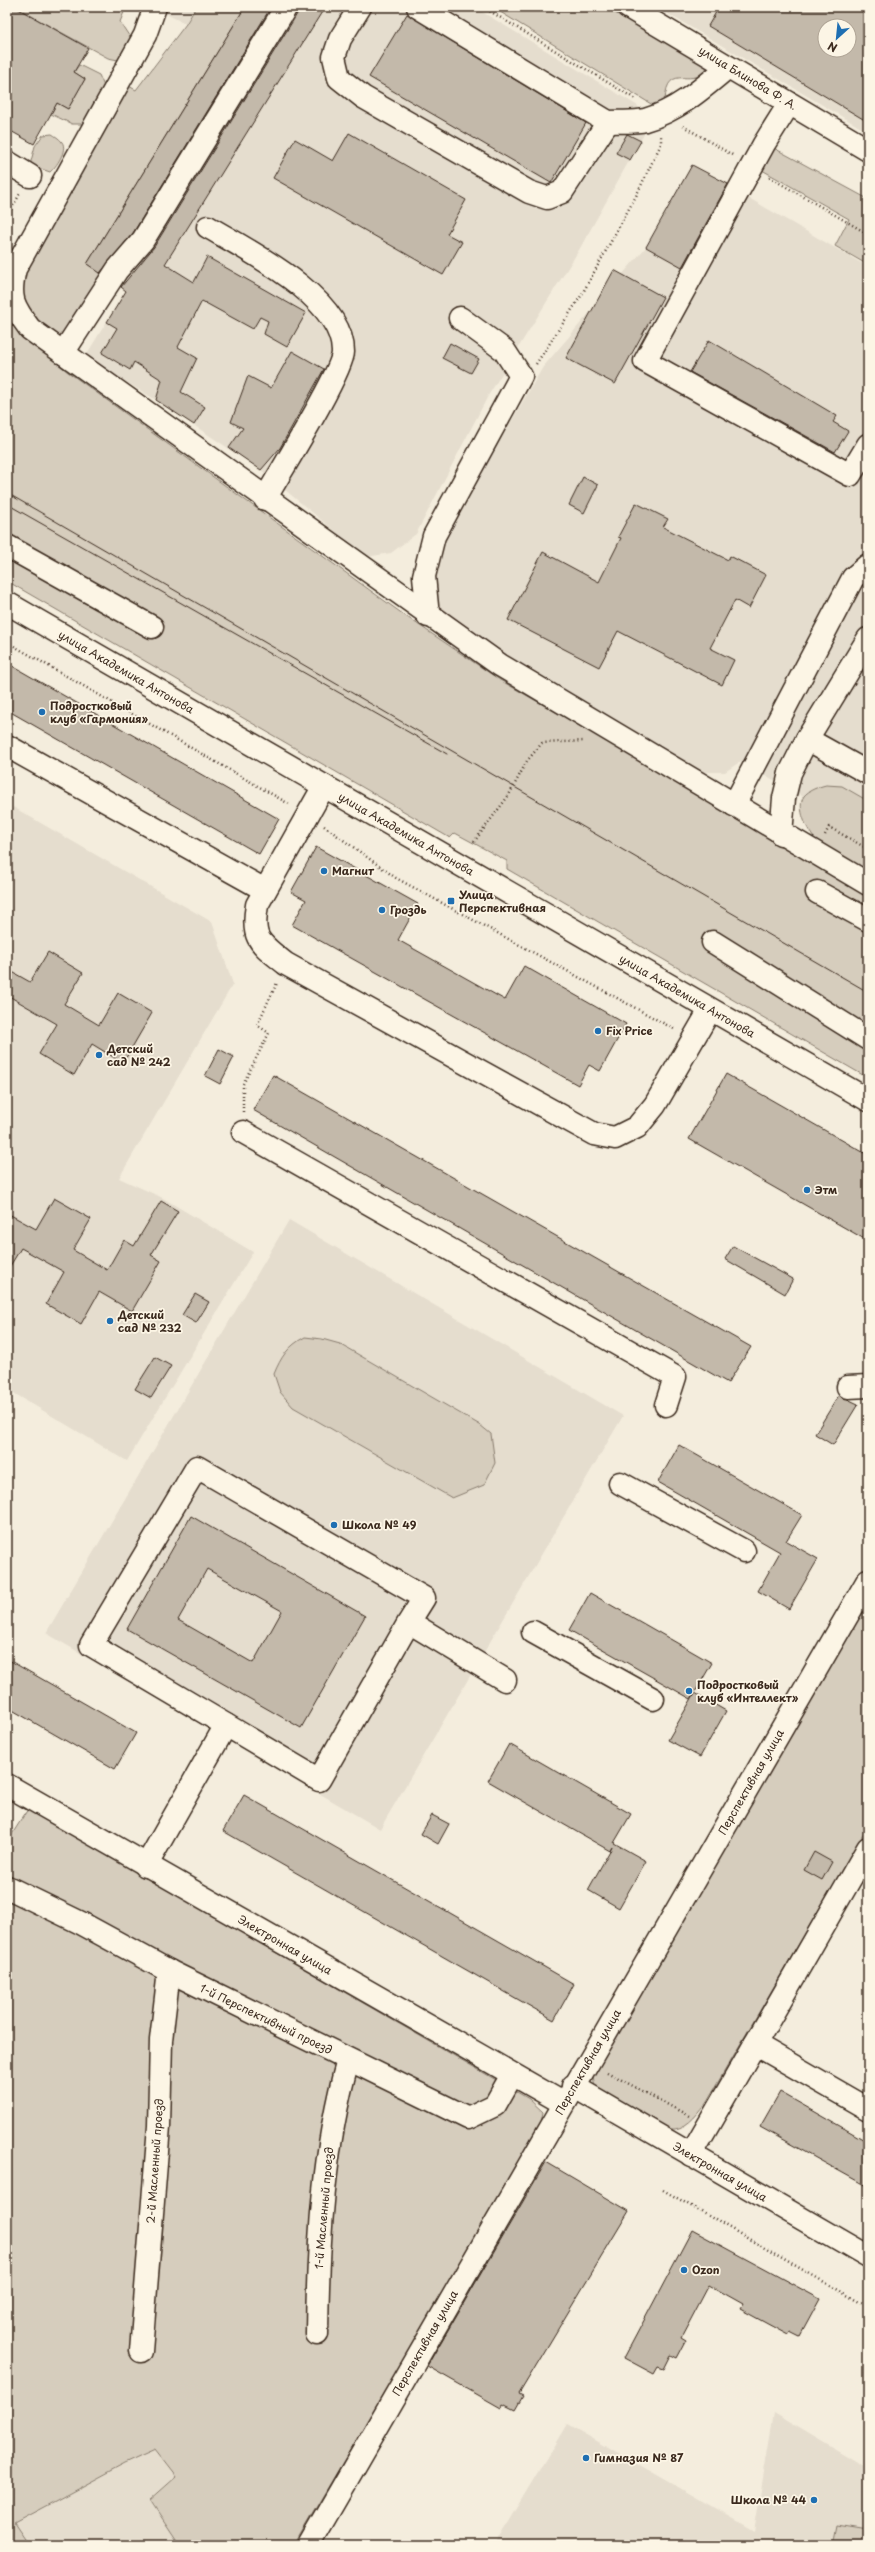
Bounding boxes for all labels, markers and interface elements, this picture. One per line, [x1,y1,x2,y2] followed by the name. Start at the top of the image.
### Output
[817,18,857,58] north arrow
[824,38,840,57] text: N
[696,41,801,114] street label: улица Блинова Ф. А.
[55,626,197,718] street label: улица Академика Антонова
[50,697,149,727] place label: Подростковый клуб «Гармония»
[37,707,47,717] marker: Подростковый клуб «Гармония»
[335,788,477,880] street label: улица Академика Антонова
[332,862,374,879] place label: Магнит
[319,866,329,876] marker: Магнит
[458,886,546,916] place label: Улица Перспективная
[446,896,456,906] marker: Улица Перспективная
[390,901,426,918] place label: Гроздь
[377,905,387,915] marker: Гроздь
[616,950,758,1042] street label: улица Академика Антонова
[606,1022,653,1039] place label: Fix Price
[593,1026,603,1036] marker: Fix Price
[106,1040,171,1070] place label: Детский сад № 242
[94,1050,104,1060] marker: Детский сад № 242
[814,1181,837,1198] place label: Этм
[802,1185,812,1195] marker: Этм
[117,1306,182,1336] place label: Детский сад № 232
[105,1316,115,1326] marker: Детский сад № 232
[342,1516,417,1533] place label: Школа № 49
[329,1520,339,1530] marker: Школа № 49
[697,1676,799,1706] place label: Подростковый клуб «Интеллект»
[684,1686,694,1696] marker: Подростковый клуб «Интеллект»
[713,1726,788,1838] street label: Перспективная улица
[235,1911,336,1979] street label: Электронная улица
[197,1979,335,2058] street label: 1-й Перспективный проезд
[550,2006,625,2118] street label: Перспективная улица
[142,2098,167,2224] street label: 2-й Масленный проезд
[670,2138,771,2206] street label: Электронная улица
[310,2146,337,2270] street label: 1-й Масленный проезд
[692,2261,720,2278] place label: Ozon
[679,2265,689,2275] marker: Ozon
[387,2287,462,2399] street label: Перспективная улица
[594,2449,684,2466] place label: Гимназия № 87
[581,2453,591,2463] marker: Гимназия № 87
[731,2491,806,2508] place label: Школа № 44
[809,2495,819,2505] marker: Школа № 44

